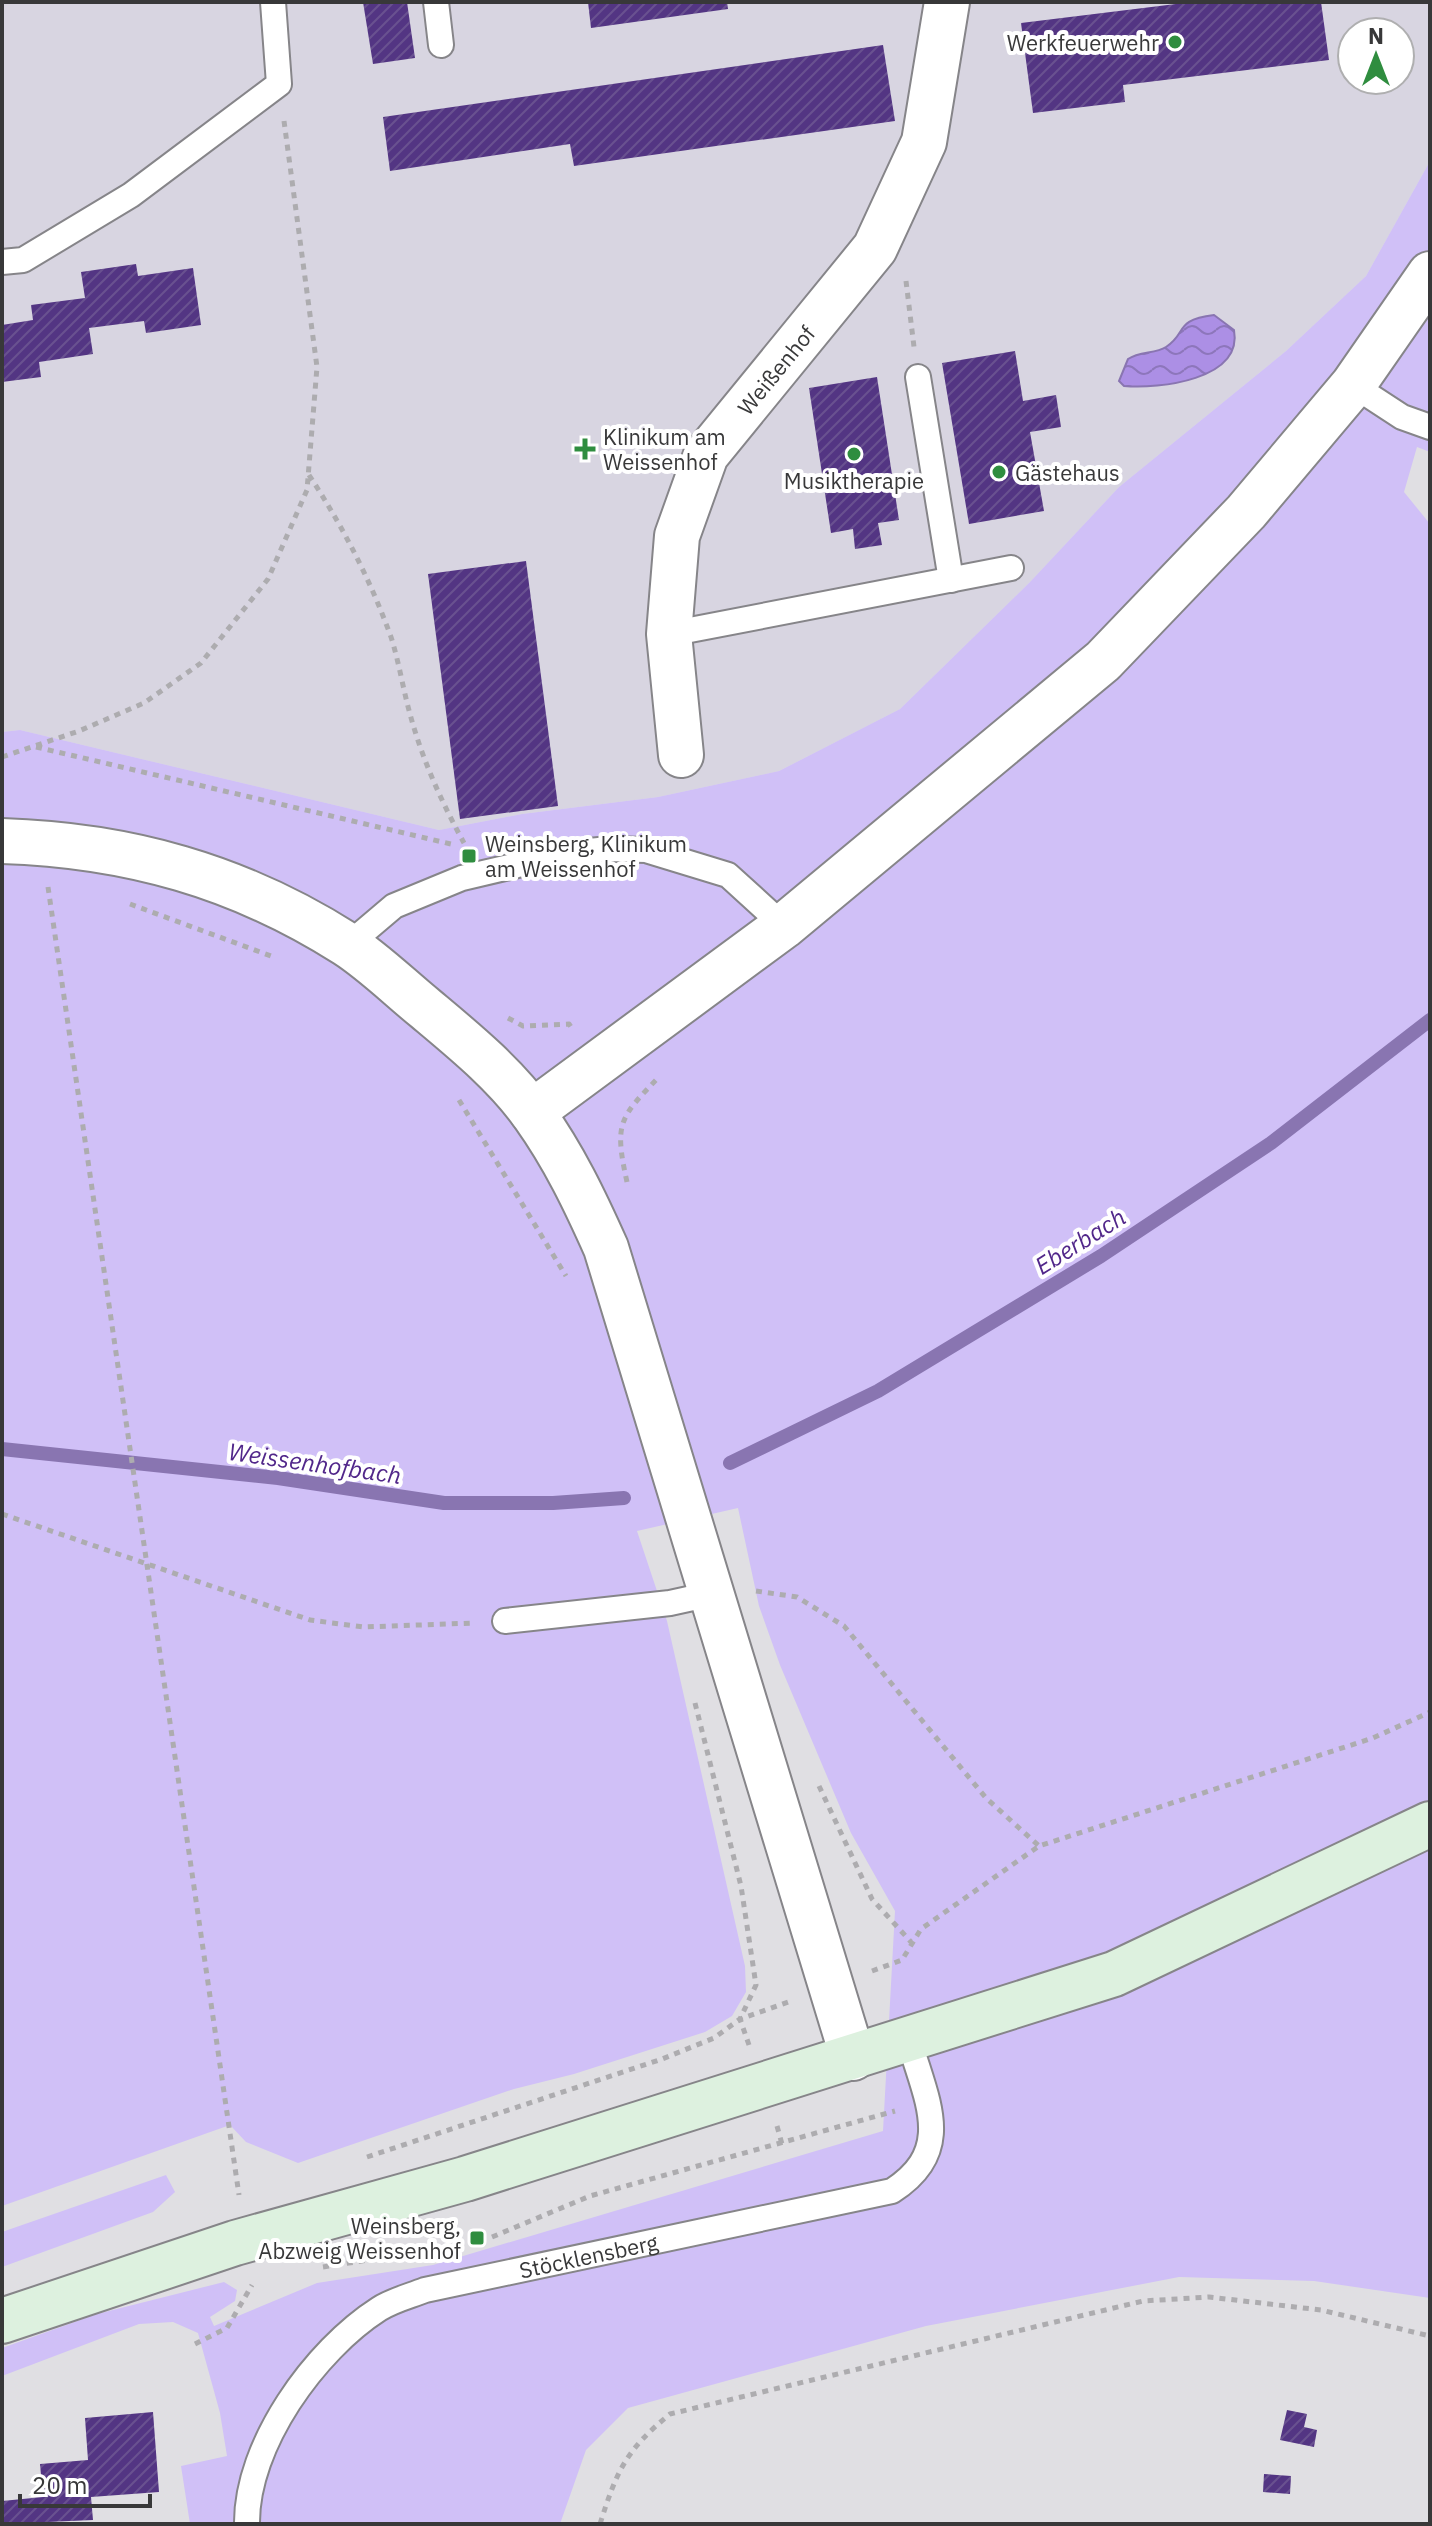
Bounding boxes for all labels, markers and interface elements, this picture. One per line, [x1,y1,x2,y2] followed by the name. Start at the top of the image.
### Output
[1336,16,1416,96] north arrow
[1368,21,1384,50] text: N
[1007,28,1159,57] place label: Werkfeuerwehr
[1166,33,1184,51] marker: Werkfeuerwehr
[730,319,821,421] street label: Weißenhof
[603,422,726,476] place label: Klinikum am Weissenhof
[574,438,596,460] marker: Klinikum am Weissenhof
[845,445,863,463] marker: Musiktherapie
[1015,458,1120,487] place label: Gästehaus
[990,463,1008,481] marker: Gästehaus
[784,466,924,495] place label: Musiktherapie
[485,829,687,883] place label: Weinsberg, Klinikum am Weissenhof
[460,847,478,865] marker: Weinsberg, Klinikum am Weissenhof
[1029,1201,1131,1281] water label: Eberbach
[227,1435,403,1491] water label: Weissenhofbach
[258,2211,461,2265] place label: Weinsberg, Abzweig Weissenhof
[516,2227,661,2284] street label: Stöcklensberg
[468,2229,486,2247] marker: Weinsberg, Abzweig Weissenhof
[20,2458,150,2508] scale bar
[32,2469,87,2501] text: 20 m

